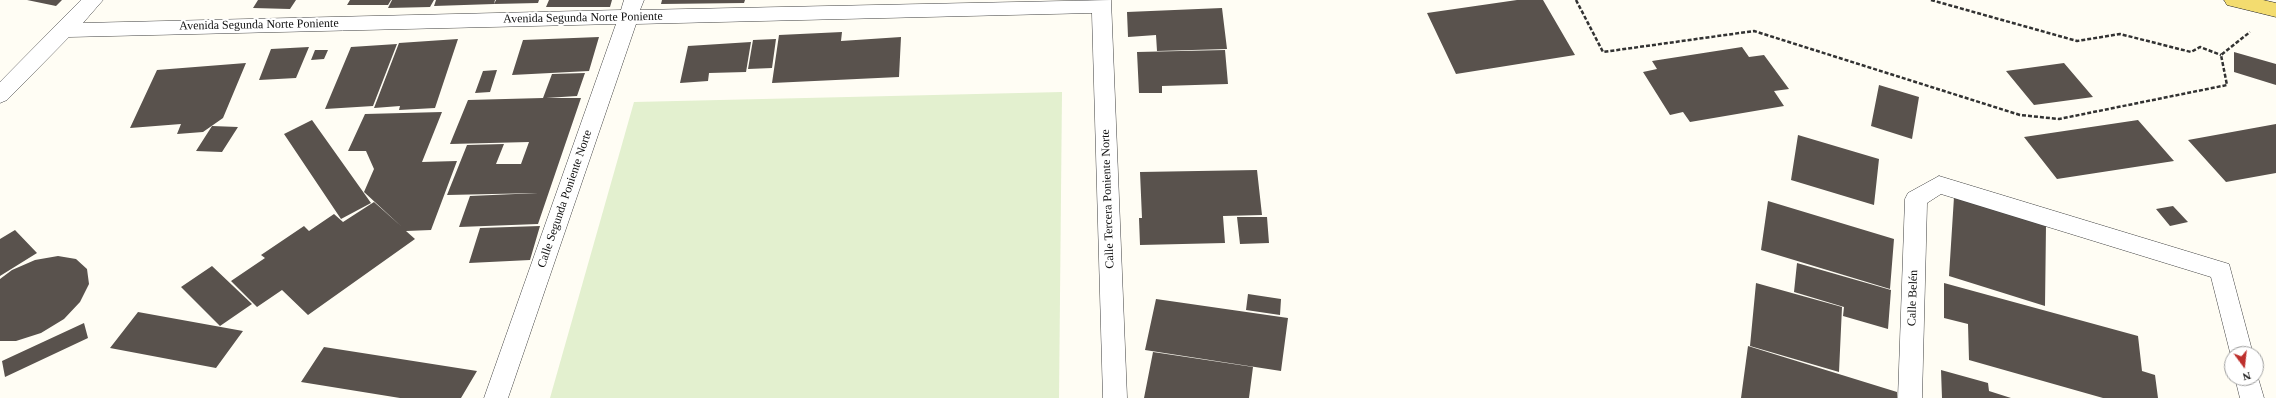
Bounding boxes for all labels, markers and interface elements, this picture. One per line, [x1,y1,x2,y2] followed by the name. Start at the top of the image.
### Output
[503,9,663,27] street label: Avenida Segunda Norte Poniente
[179,16,339,34] street label: Avenida Segunda Norte Poniente
[535,128,595,270] street label: Calle Segunda Poniente Norte
[1098,129,1118,269] street label: Calle Tercera Poniente Norte
[1905,270,1921,326] street label: Calle Belén
[2224,346,2264,386] north arrow
[2241,370,2252,383] text: N

